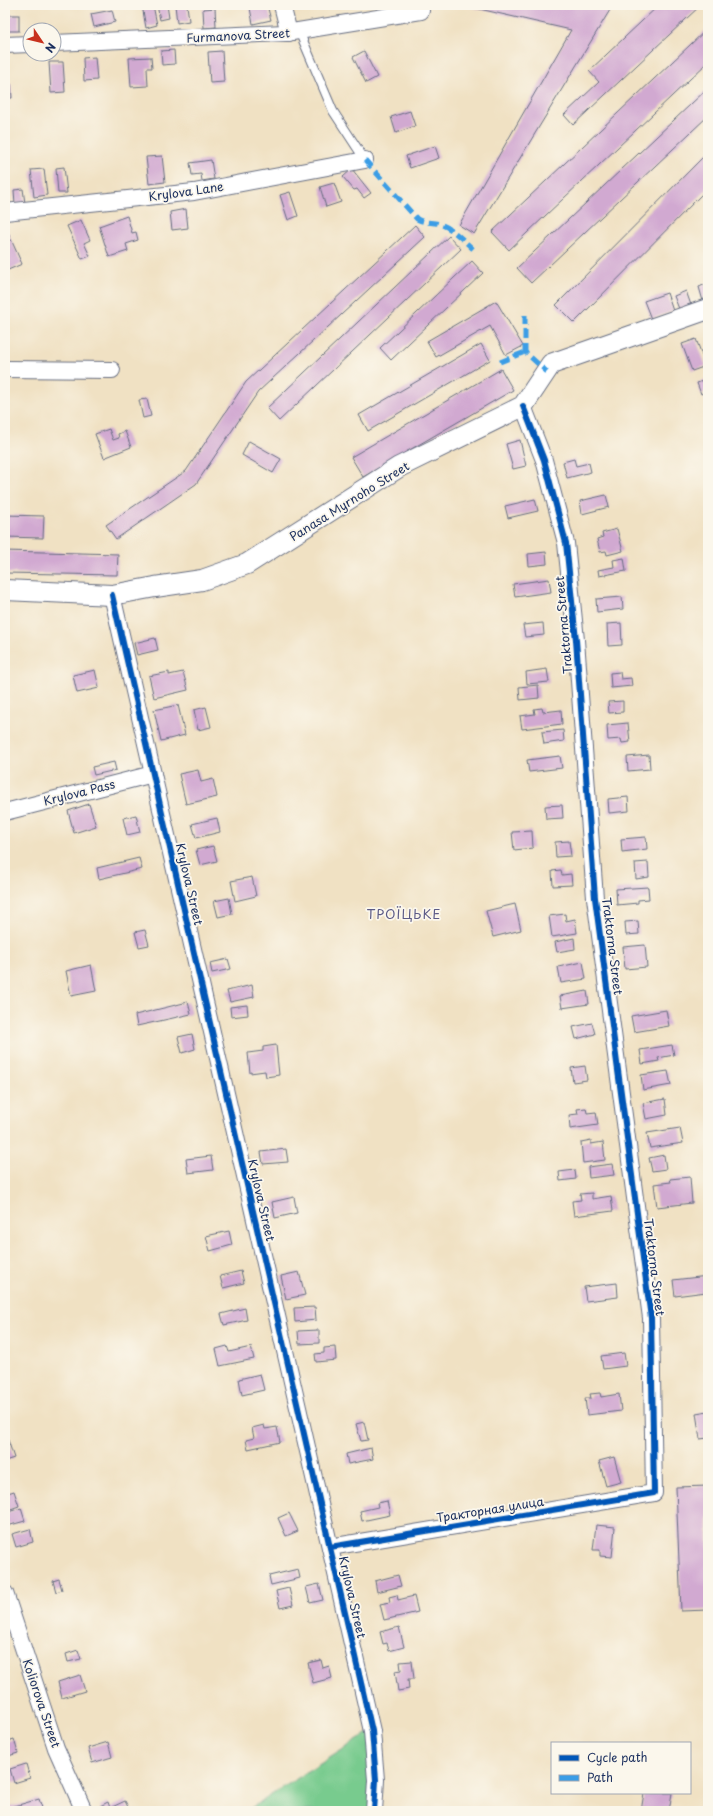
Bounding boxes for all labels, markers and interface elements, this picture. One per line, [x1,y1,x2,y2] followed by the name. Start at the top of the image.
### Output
[22,22,62,62] north arrow
[186,23,290,47] street label: Furmanova Street
[41,40,60,57] text: N
[147,177,225,205] street label: Krylova Lane
[286,457,412,545] street label: Panasa Myrnoho Street
[550,575,576,675] street label: Traktorna Street
[41,774,117,810] street label: Krylova Pass
[172,841,208,927] street label: Krylova Street
[598,896,628,996] street label: Traktorna Street
[367,904,441,923] district label: ТРОЇЦЬКЕ
[244,1157,280,1243] street label: Krylova Street
[640,1217,670,1317] street label: Traktorna Street
[435,1492,545,1526] street label: Тракторная улица
[335,1554,371,1640] street label: Krylova Street
[18,1656,66,1750] street label: Koliorova Street
[551,1742,691,1794] legend
[587,1748,648,1766] text: Cycle path
[587,1768,613,1786] text: Path

